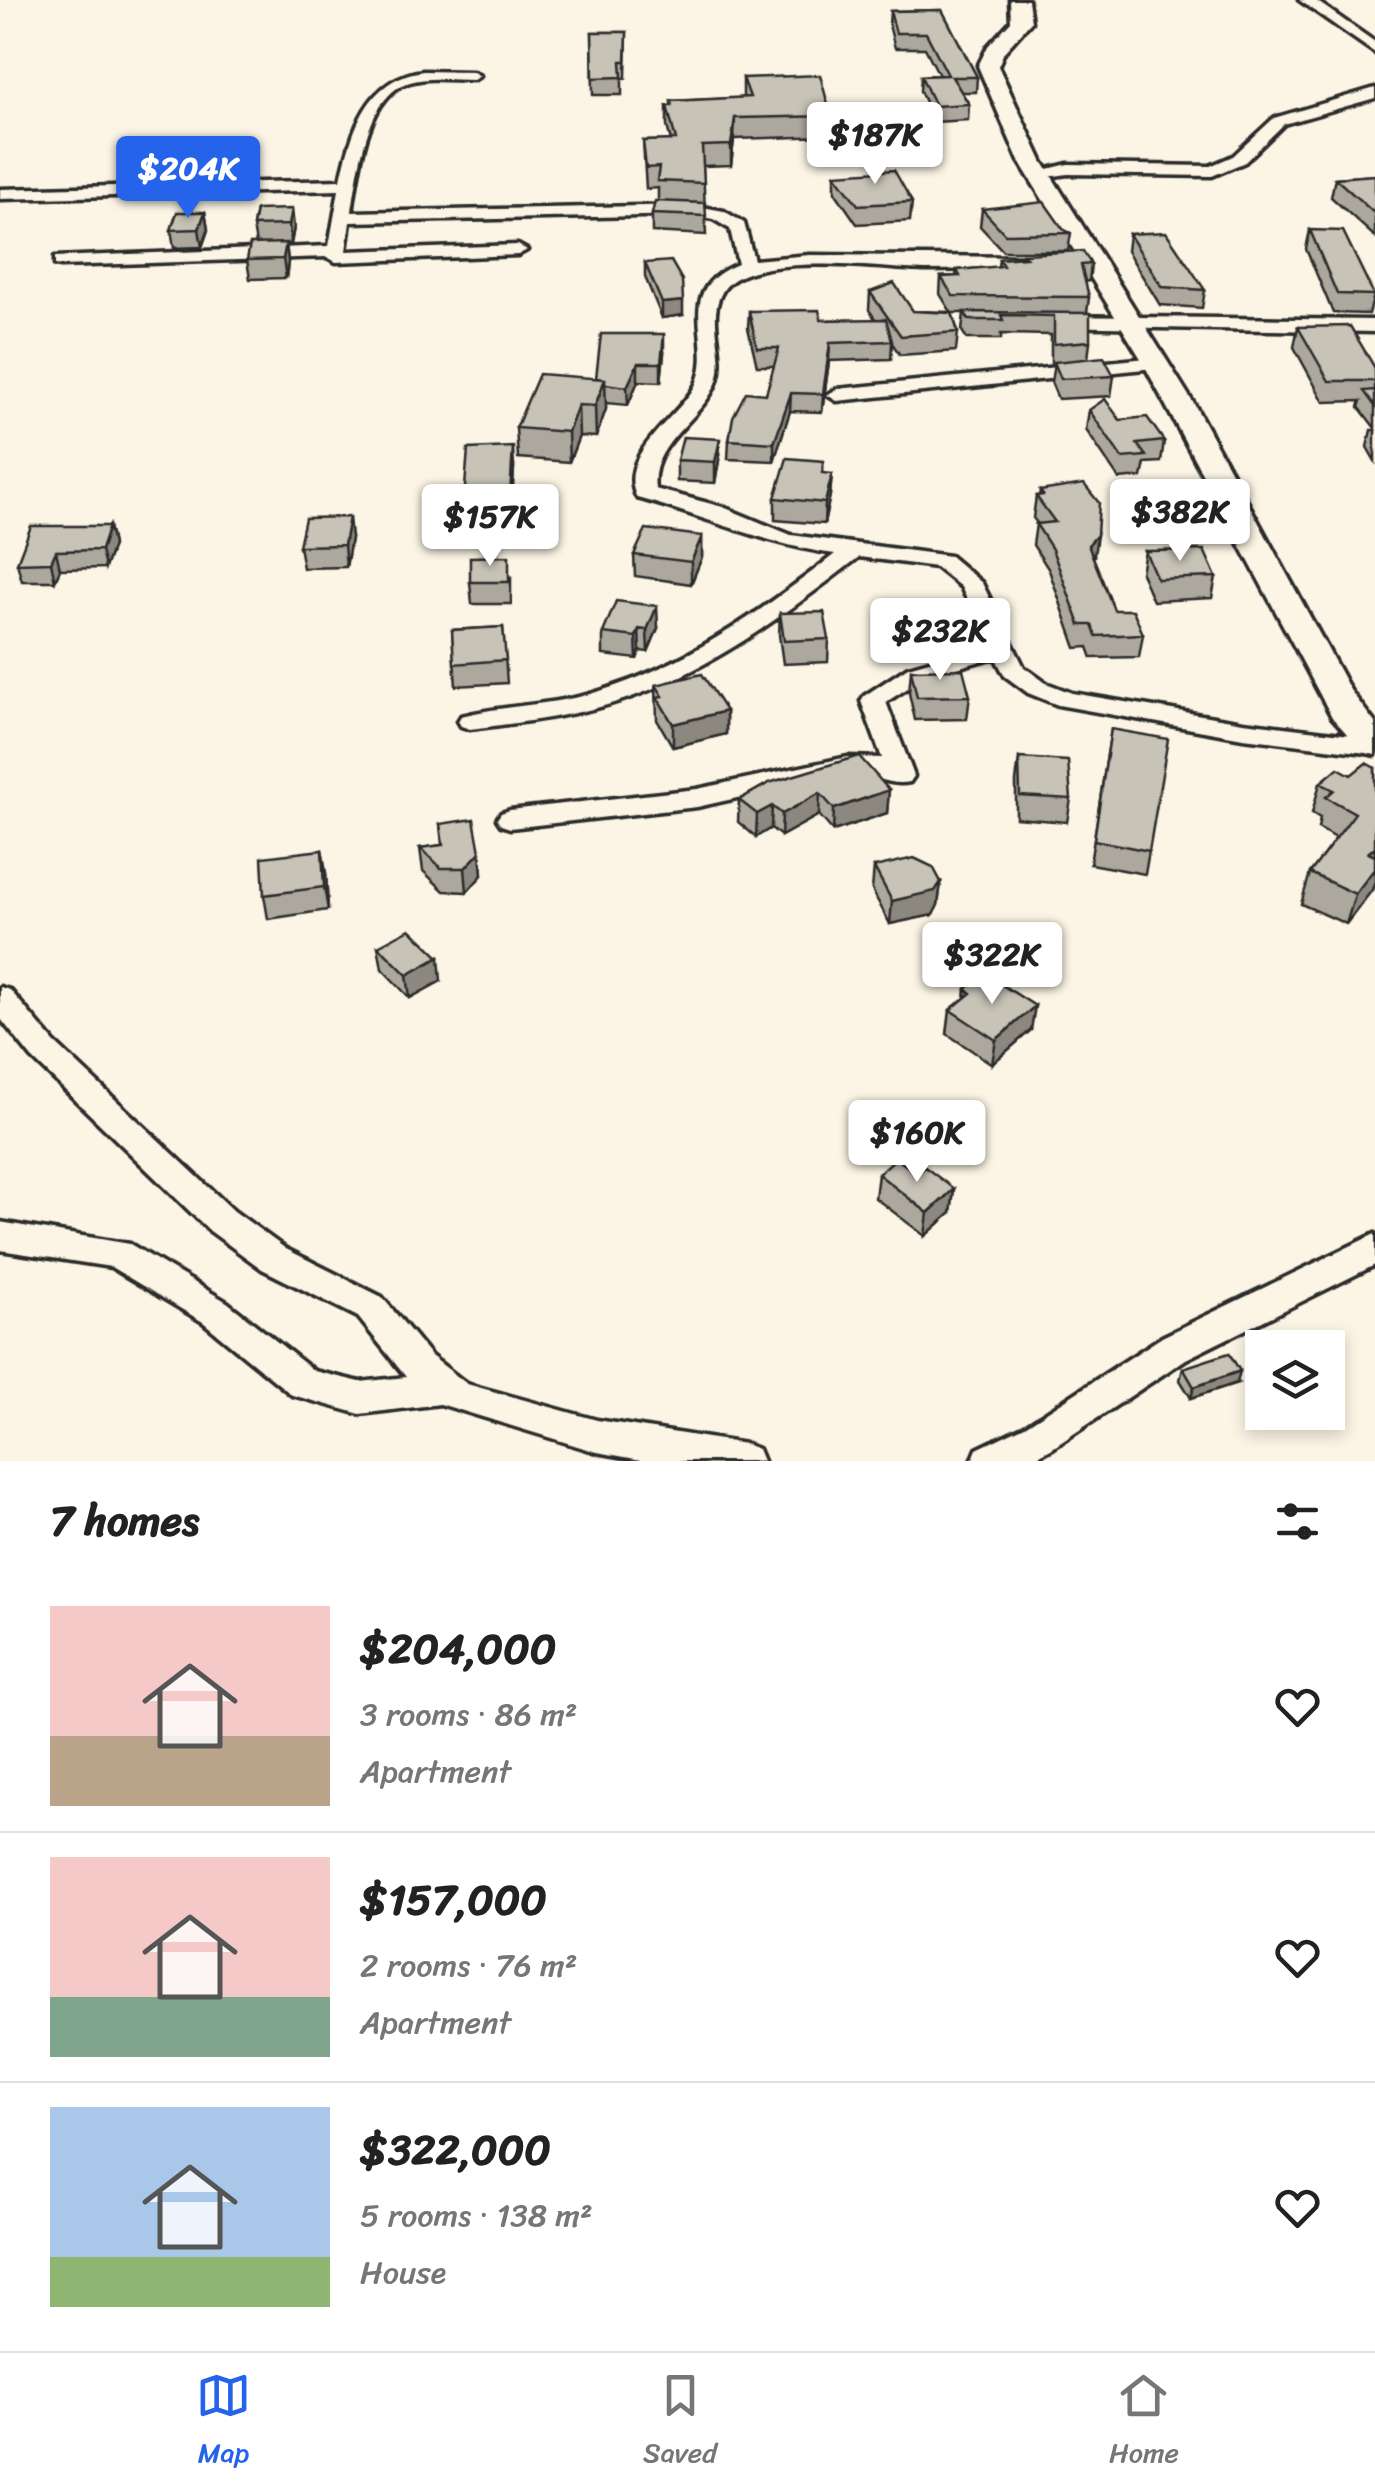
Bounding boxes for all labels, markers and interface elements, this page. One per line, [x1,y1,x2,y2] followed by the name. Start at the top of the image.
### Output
[805,102,945,187] pin: $187K
[829,106,921,163] text: $187K
[118,136,258,221] pin: $204K
[138,140,238,197] text: $204K
[1110,479,1250,564] pin: $382K
[1132,483,1228,540] text: $382K
[420,484,560,569] pin: $157K
[444,488,536,545] text: $157K
[870,598,1010,683] pin: $232K
[892,602,988,659] text: $232K
[922,922,1062,1007] pin: $322K
[944,926,1040,983] text: $322K
[847,1100,987,1185] pin: $160K
[870,1104,964,1161] text: $160K
[1245,1330,1345,1430] map controls
[1245,1330,1345,1430] button: layers
[50,1484,199,1558] text: 7 homes
[1270,1494,1325,1549] icon: filters
[360,1612,556,1686] text: $204,000
[130,1646,250,1766] icon: home
[1270,1679,1325,1734] icon: heart
[360,1686,577,1743] text: 3 rooms · 86 m²
[360,1743,511,1800] text: Apartment
[360,1863,547,1937] text: $157,000
[130,1897,250,2017] icon: home
[1270,1930,1325,1985] icon: heart
[360,1937,577,1994] text: 2 rooms · 76 m²
[360,1994,511,2051] text: Apartment
[360,2113,551,2187] text: $322,000
[130,2147,250,2267] icon: home
[1270,2180,1325,2235] icon: heart
[360,2187,592,2244] text: 5 rooms · 138 m²
[360,2244,446,2301] text: House
[196,2368,251,2477] tab: Map
[643,2368,717,2477] tab: Saved
[1109,2368,1179,2477] tab: Home

